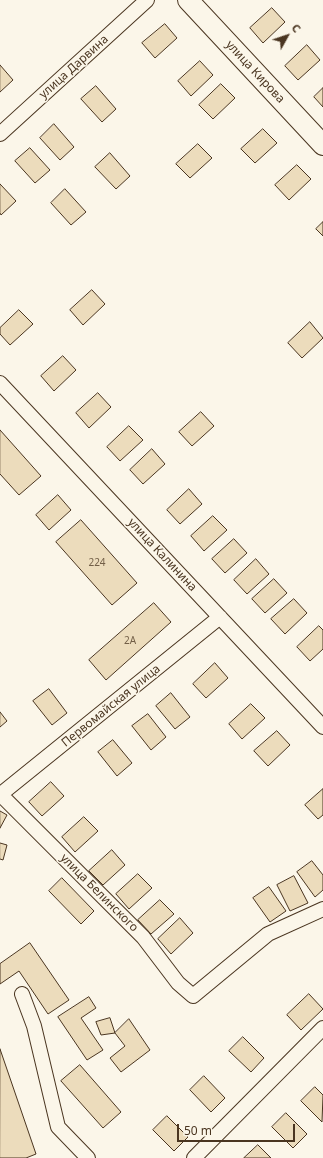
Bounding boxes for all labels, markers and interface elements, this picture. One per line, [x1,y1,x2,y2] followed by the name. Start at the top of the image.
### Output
[267,16,307,56] north arrow
[289,20,305,36] text: С
[36,32,112,102] street label: улица Дарвина
[222,38,288,106] street label: улица Кирова
[124,516,200,594] street label: улица Калинина
[88,557,106,569] house number: 224
[124,635,136,647] house number: 2А
[59,662,163,750] street label: Первомайская улица
[57,851,141,935] street label: улица Белинского
[179,1116,297,1142] scale bar
[184,1122,212,1139] text: 50 m

